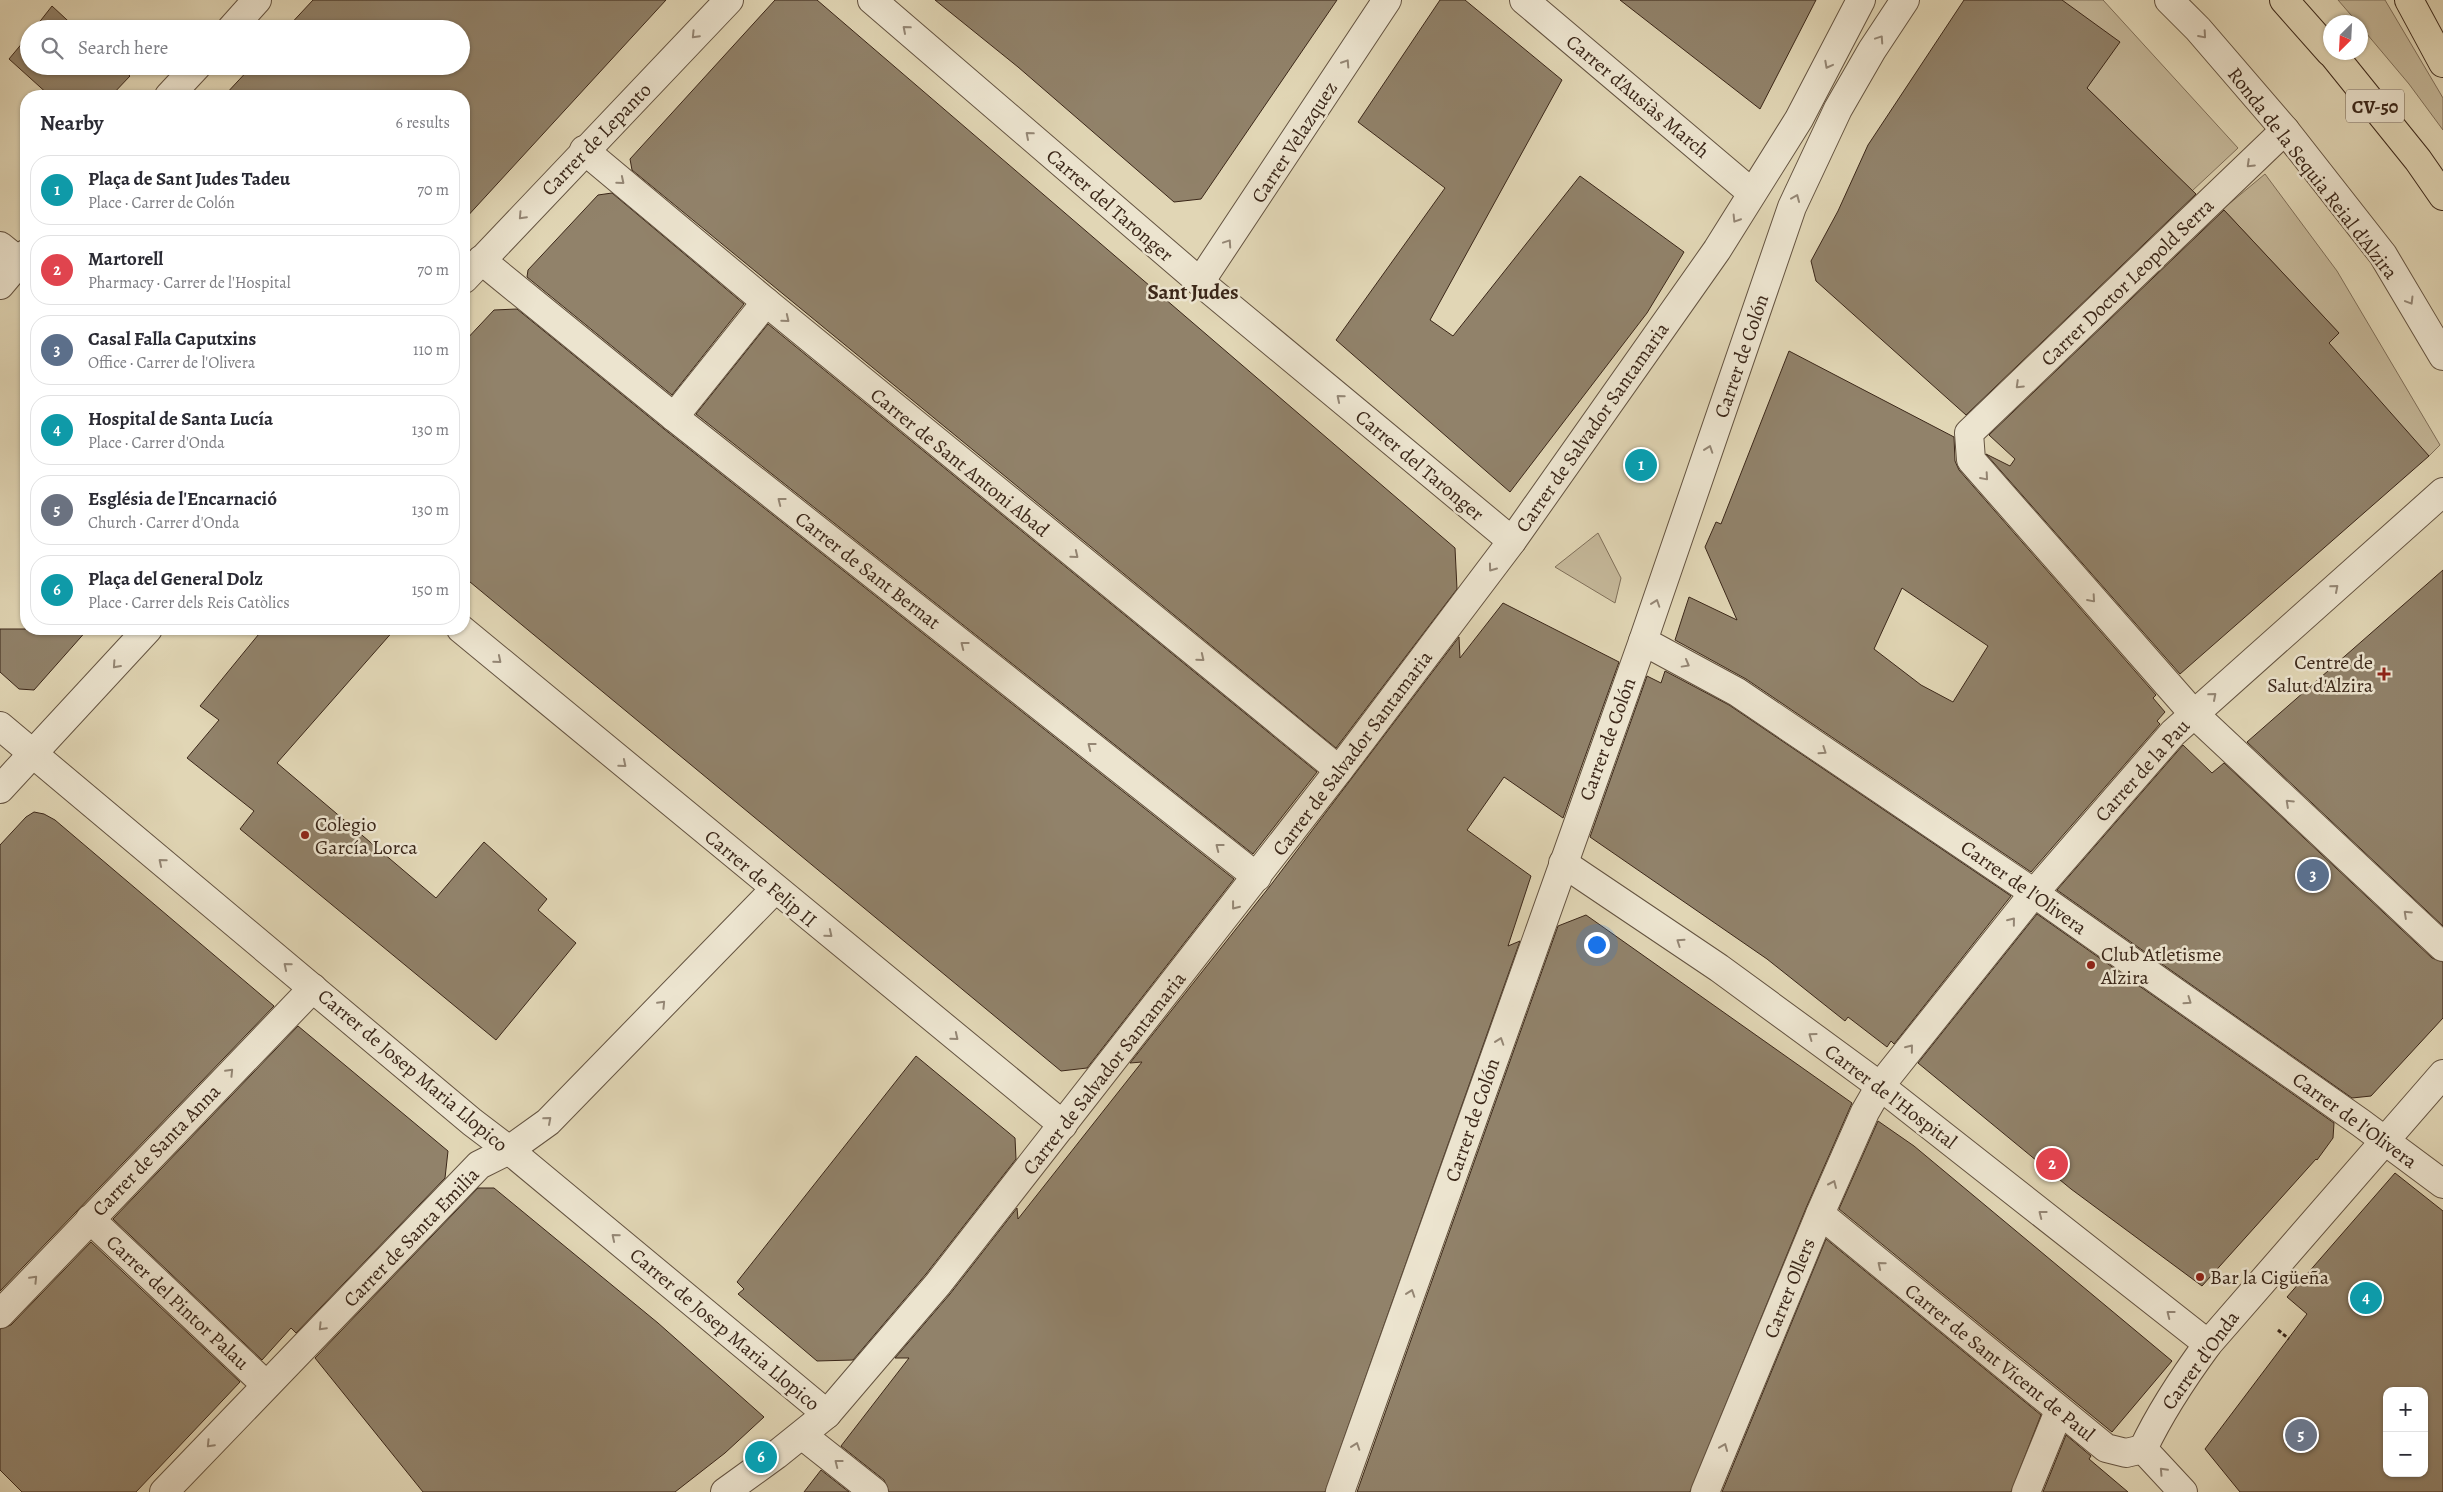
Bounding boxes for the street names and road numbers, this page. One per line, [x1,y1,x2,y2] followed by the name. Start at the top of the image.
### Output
[1560,28,1715,165] street label: Carrer d'Ausiàs March
[2221,62,2404,285] street label: Ronda de la Sequia Reial d'Alzira
[1245,76,1344,208] street label: Carrer Velazquez
[535,77,657,202] street label: Carrer de Lepanto
[2346,90,2404,122] road number: CV-50
[1040,143,1179,268] street label: Carrer del Taronger
[2035,192,2220,372] street label: Carrer Doctor Leopold Serra
[1708,291,1775,422] street label: Carrer de Colón
[1509,316,1676,538] street label: Carrer de Salvador Santamaria
[864,382,1055,543] street label: Carrer de Sant Antoni Abad
[1350,404,1490,527] street label: Carrer del Taronger
[789,505,946,636] street label: Carrer de Sant Bernat
[1266,644,1439,862] street label: Carrer de Salvador Santamaria
[1573,674,1642,804] street label: Carrer de Colón
[2089,713,2196,828] street label: Carrer de la Pau
[699,823,823,933] street label: Carrer de Felip II
[1955,834,2093,941] street label: Carrer de l'Olivera
[1017,966,1193,1180] street label: Carrer de Salvador Santamaria
[312,983,513,1158] street label: Carrer de Josep Maria Llopico
[1819,1038,1963,1155] street label: Carrer de l'Hospital
[1439,1055,1506,1186] street label: Carrer de Colón
[2287,1066,2423,1175] street label: Carrer de l'Olivera
[86,1078,227,1222] street label: Carrer de Santa Anna
[337,1161,486,1313] street label: Carrer de Santa Emilia
[100,1229,255,1376] street label: Carrer del Pintor Palau
[1757,1234,1822,1342] street label: Carrer Ollers
[624,1242,825,1417] street label: Carrer de Josep Maria Llopico
[1899,1277,2100,1448] street label: Carrer de Sant Vicent de Paul
[2155,1305,2246,1415] street label: Carrer d'Onda

